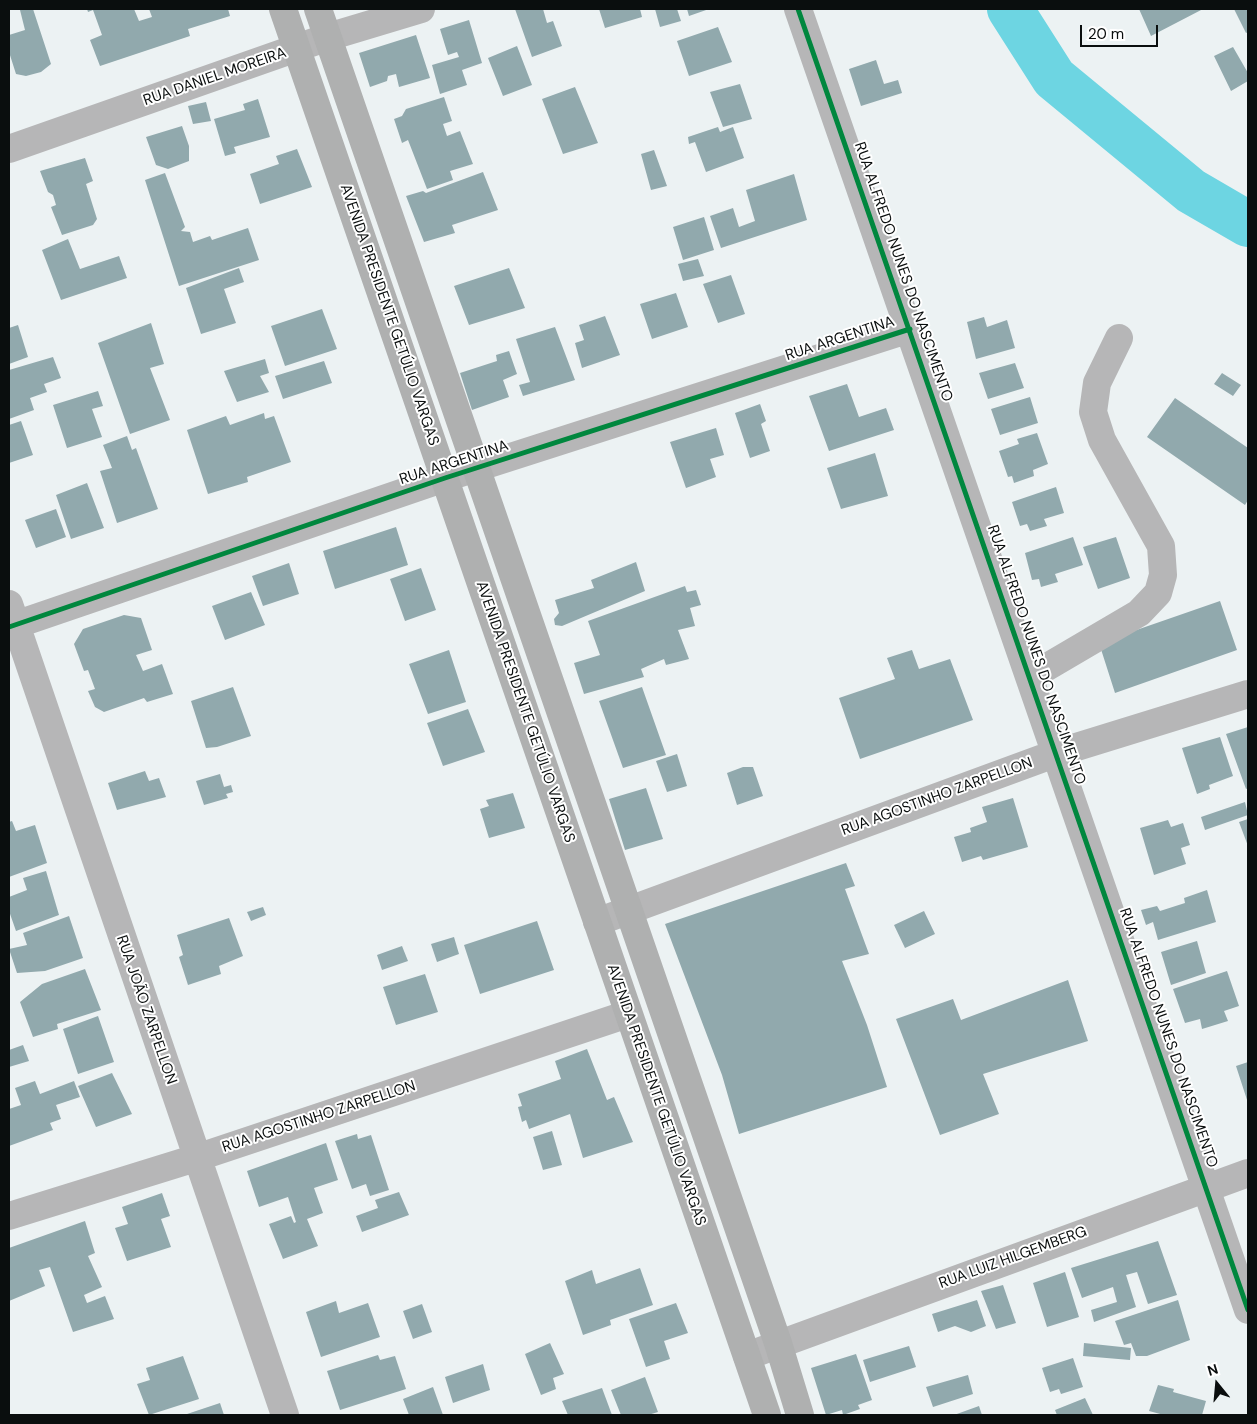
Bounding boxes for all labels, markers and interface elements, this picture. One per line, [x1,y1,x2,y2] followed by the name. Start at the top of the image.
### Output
[1082,15,1160,47] scale bar
[1088,24,1124,44] text: 20 m
[141,44,289,110] street label: RUA DANIEL MOREIRA
[850,140,956,404] street label: RUA ALFREDO NUNES DO NASCIMENTO
[336,182,442,448] street label: AVENIDA PRESIDENTE GETÚLIO VARGAS
[783,313,897,365] street label: RUA ARGENTINA
[397,437,511,489] street label: RUA ARGENTINA
[983,523,1089,787] street label: RUA ALFREDO NUNES DO NASCIMENTO
[472,579,578,845] street label: AVENIDA PRESIDENTE GETÚLIO VARGAS
[839,754,1035,840] street label: RUA AGOSTINHO ZARPELLON
[1115,906,1221,1170] street label: RUA ALFREDO NUNES DO NASCIMENTO
[112,933,180,1087] street label: RUA JOÃO ZARPELLON
[603,962,709,1228] street label: AVENIDA PRESIDENTE GETÚLIO VARGAS
[220,1077,418,1157] street label: RUA AGOSTINHO ZARPELLON
[937,1223,1089,1293] street label: RUA LUIZ HILGEMBERG
[1192,1359,1242,1409] north arrow
[1205,1360,1220,1380] text: N

